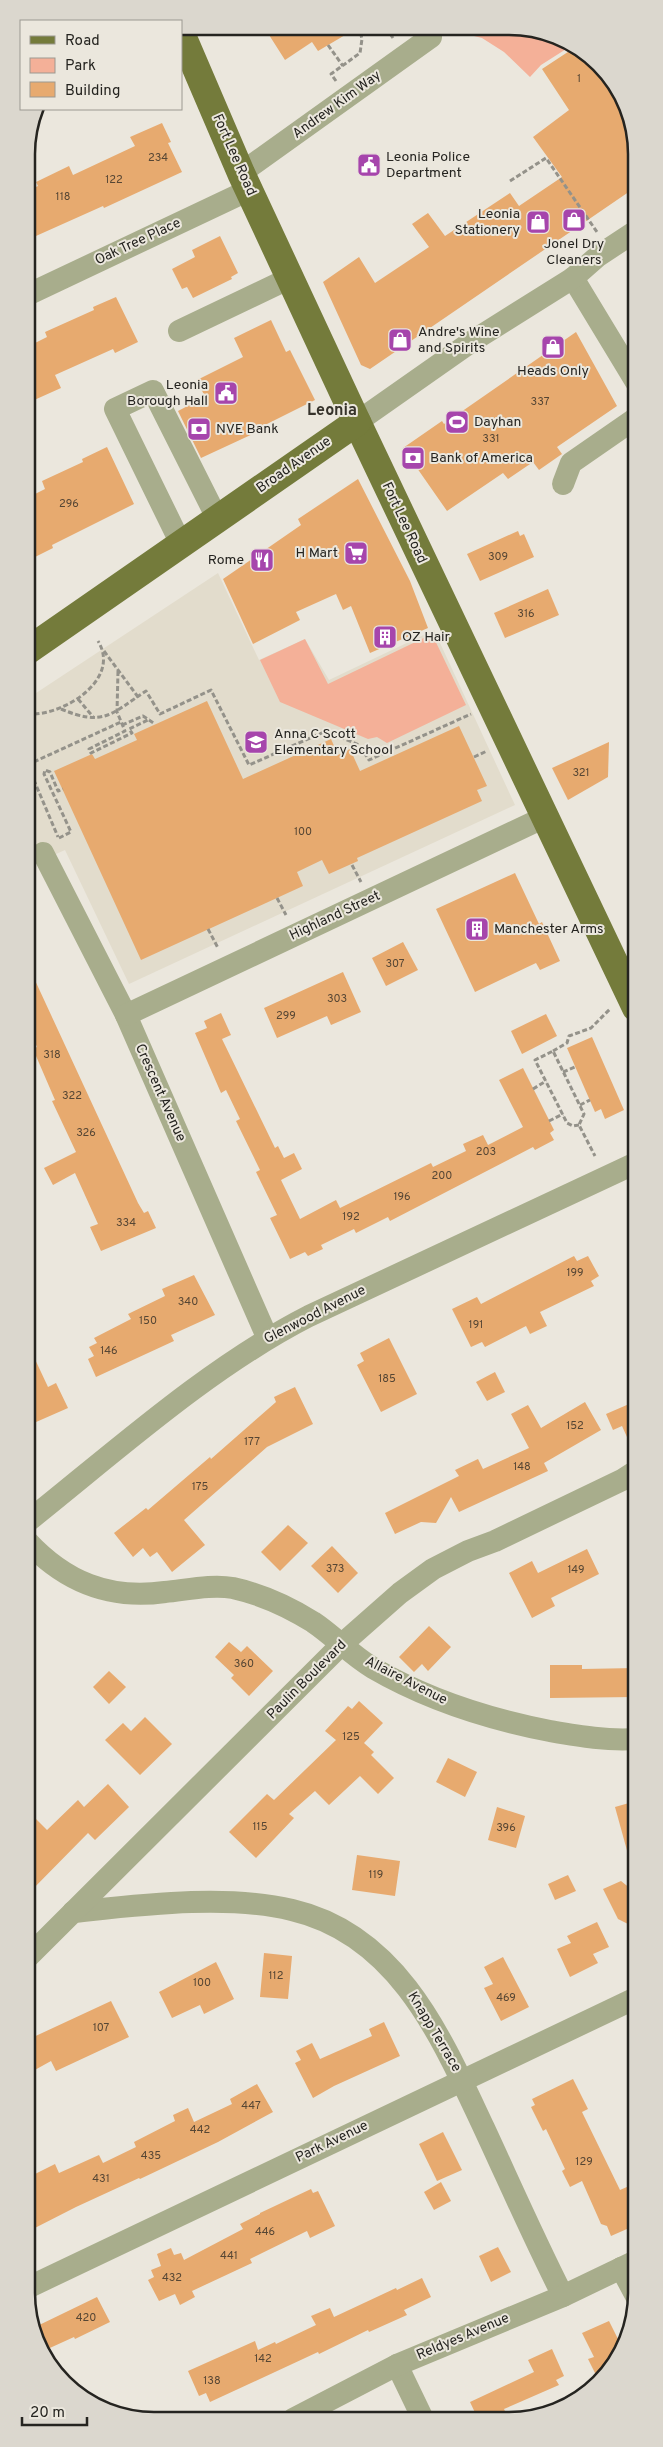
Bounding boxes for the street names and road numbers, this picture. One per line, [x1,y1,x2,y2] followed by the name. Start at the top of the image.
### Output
[289,67,385,143] street label: Andrew Kim Way
[208,112,260,198] street label: Fort Lee Road
[92,215,184,269] street label: Oak Tree Place
[253,433,335,497] street label: Broad Avenue
[378,480,430,566] street label: Fort Lee Road
[287,888,383,944] street label: Highland Street
[131,1041,189,1145] street label: Crescent Avenue
[261,1282,369,1348] street label: Glenwood Avenue
[264,1637,350,1723] street label: Paulin Boulevard
[362,1653,450,1709] street label: Allaire Avenue
[403,1989,465,2075] street label: Knapp Terrace
[293,2117,371,2167] street label: Park Avenue
[414,2310,512,2364] street label: Reldyes Avenue

